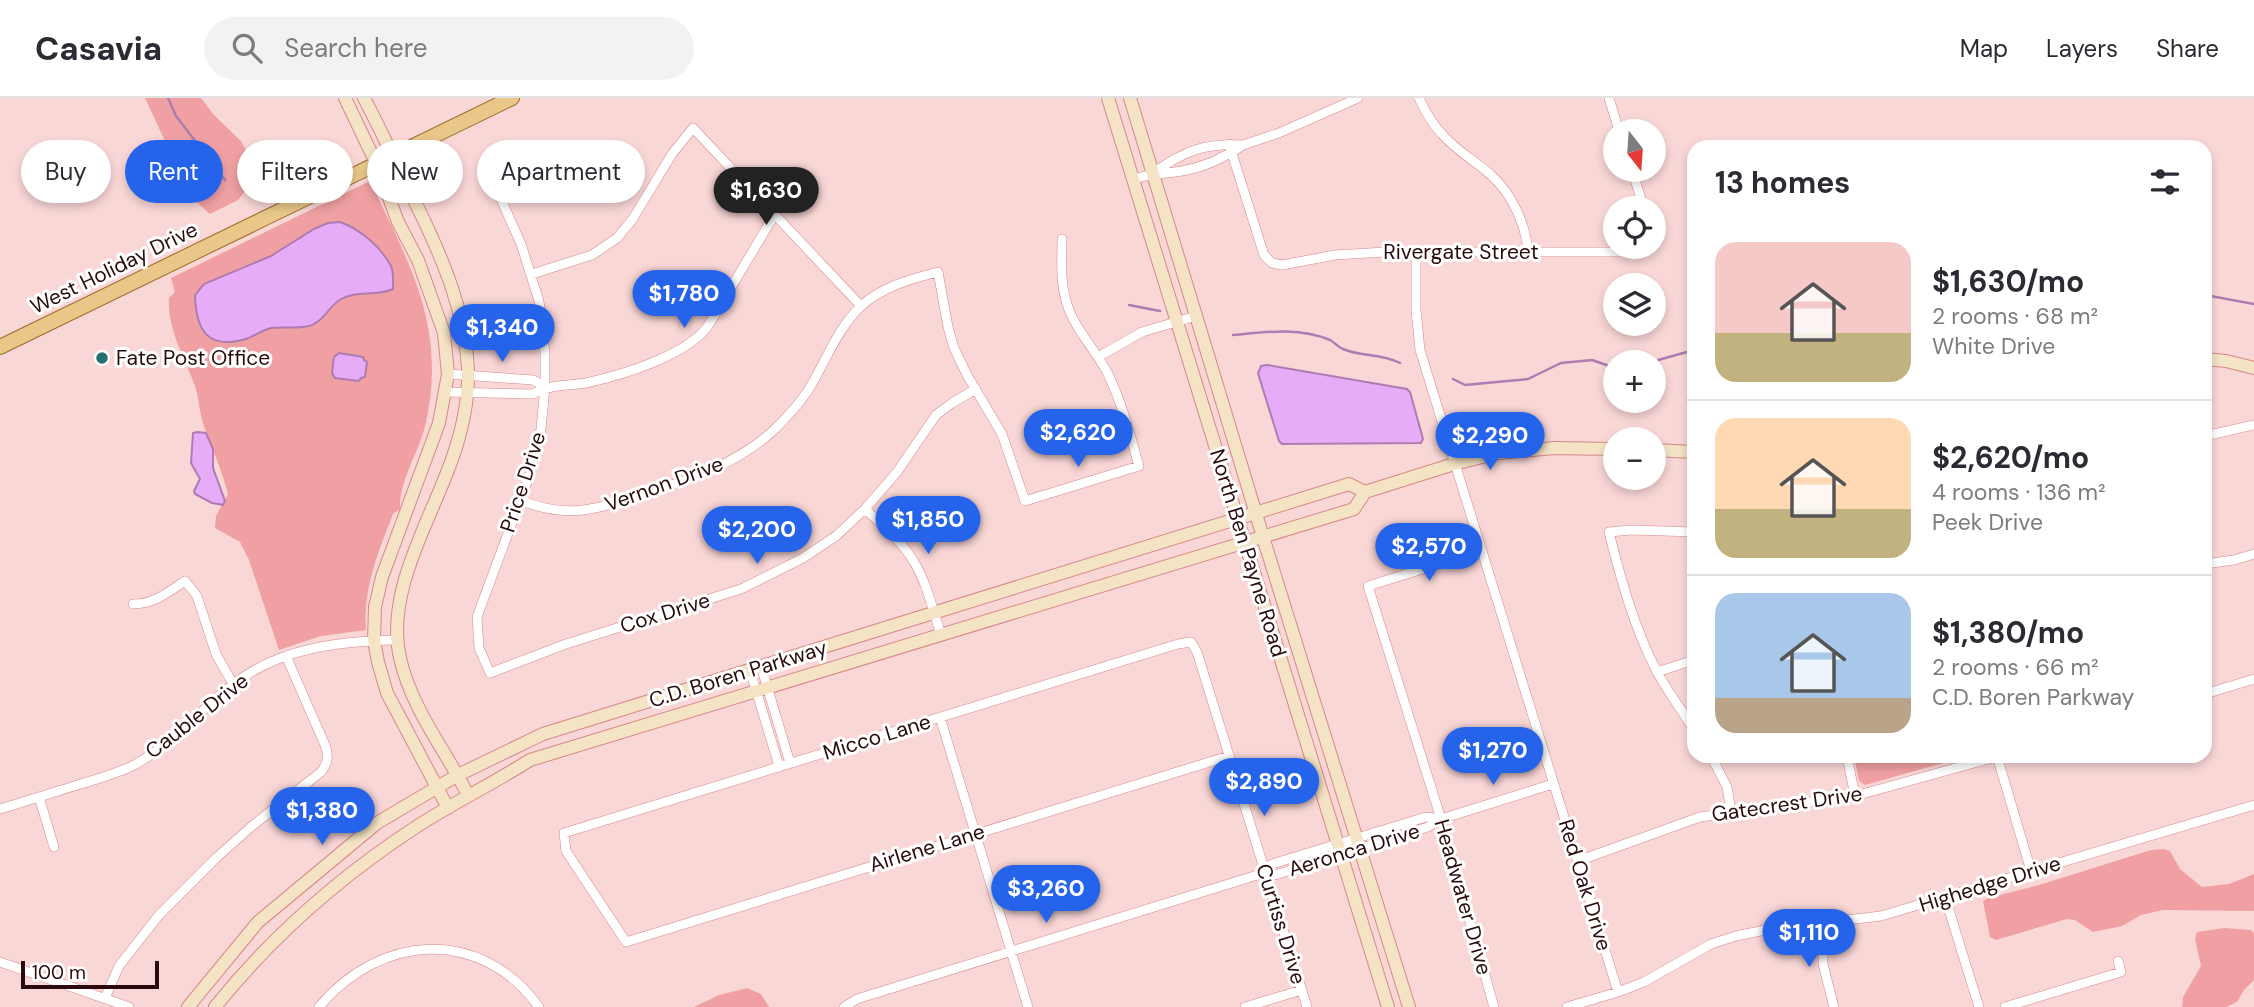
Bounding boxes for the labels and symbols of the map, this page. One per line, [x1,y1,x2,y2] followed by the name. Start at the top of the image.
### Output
[1603,119,1666,182] north arrow
[709,167,823,227] pin: $1,630
[26,215,202,321] street label: West Holiday Drive
[1383,238,1539,266] street label: Rivergate Street
[627,271,741,330] pin: $1,780
[445,304,559,364] pin: $1,340
[116,344,270,372] place label: Fate Post Office
[94,350,110,366] marker: Fate Post Office
[1021,410,1135,469] pin: $2,620
[1433,412,1547,472] pin: $2,290
[494,428,552,536] street label: Price Drive
[1203,446,1293,660] street label: North Ben Payne Road
[601,450,727,518] street label: Vernon Drive
[871,496,985,556] pin: $1,850
[700,506,814,566] pin: $2,200
[1372,524,1486,583] pin: $2,570
[617,586,714,640] street label: Cox Drive
[646,634,831,714] street label: C.D. Boren Parkway
[140,667,254,765] street label: Cauble Drive
[820,707,934,767] street label: Micco Lane
[1436,728,1550,787] pin: $1,270
[1207,758,1321,818] pin: $2,890
[1710,780,1864,828] street label: Gatecrest Drive
[265,788,379,847] pin: $1,380
[1427,816,1499,978] street label: Headwater Drive
[1552,816,1618,954] street label: Red Oak Drive
[866,817,988,879] street label: Airlene Lane
[1285,817,1423,883] street label: Aeronca Drive
[1916,849,2064,919] street label: Highedge Drive
[1249,860,1313,988] street label: Curtiss Drive
[989,866,1103,925] pin: $3,260
[1752,910,1866,969] pin: $1,110
[21,958,159,990] scale bar

